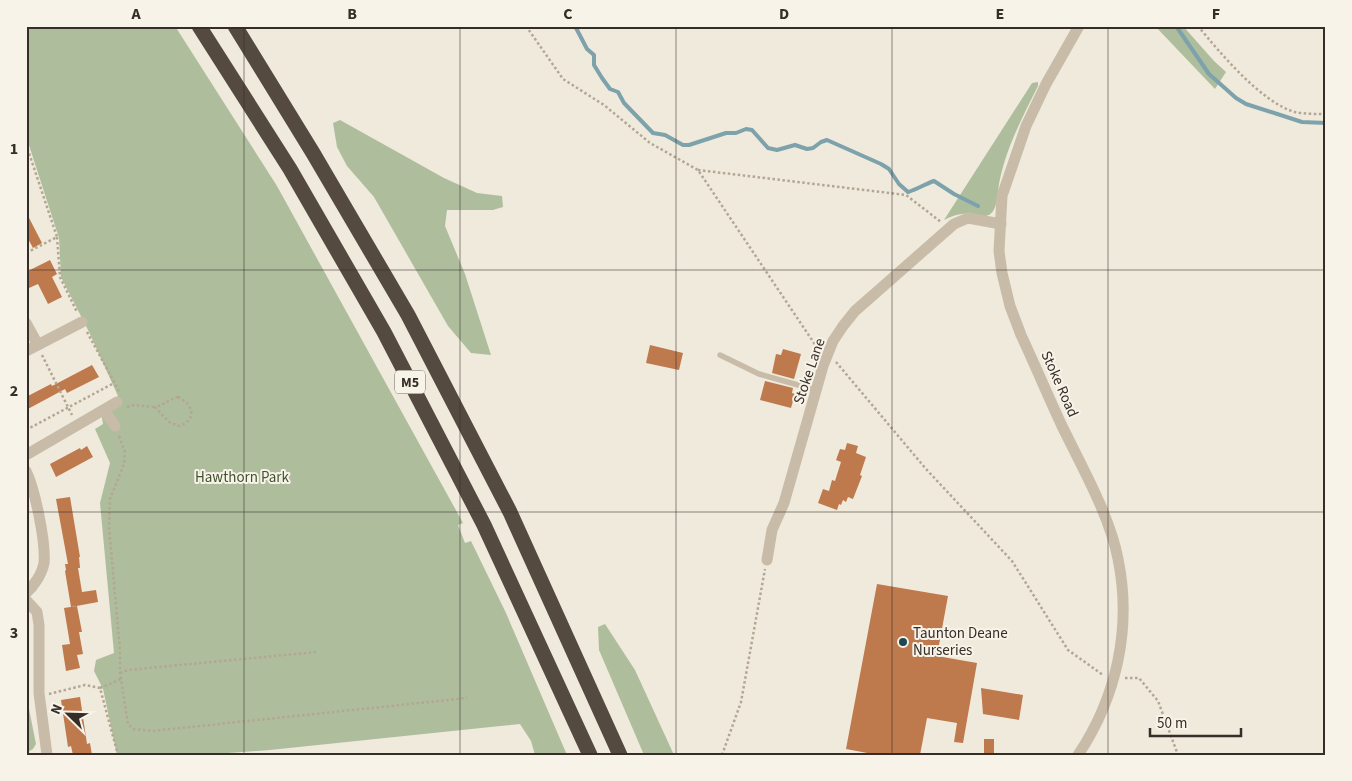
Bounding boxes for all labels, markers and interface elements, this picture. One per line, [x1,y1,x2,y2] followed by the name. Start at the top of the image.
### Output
[130,3,141,25] text: A
[347,3,357,25] text: B
[563,3,573,25] text: C
[779,3,789,25] text: D
[996,3,1004,25] text: E
[1212,3,1220,25] text: F
[10,138,18,160] text: 1
[788,335,831,407] street label: Stoke Lane
[1036,348,1083,421] street label: Stoke Road
[395,371,425,394] road number: M5
[10,380,18,402] text: 2
[195,467,290,488] park label: Hawthorn Park
[10,622,18,644] text: 3
[913,623,1008,661] place label: Taunton Deane Nurseries
[897,636,909,648] marker: Taunton Deane Nurseries
[42,688,92,738] north arrow
[46,701,68,718] text: N
[1150,706,1241,738] scale bar
[1157,713,1187,734] text: 50 m

